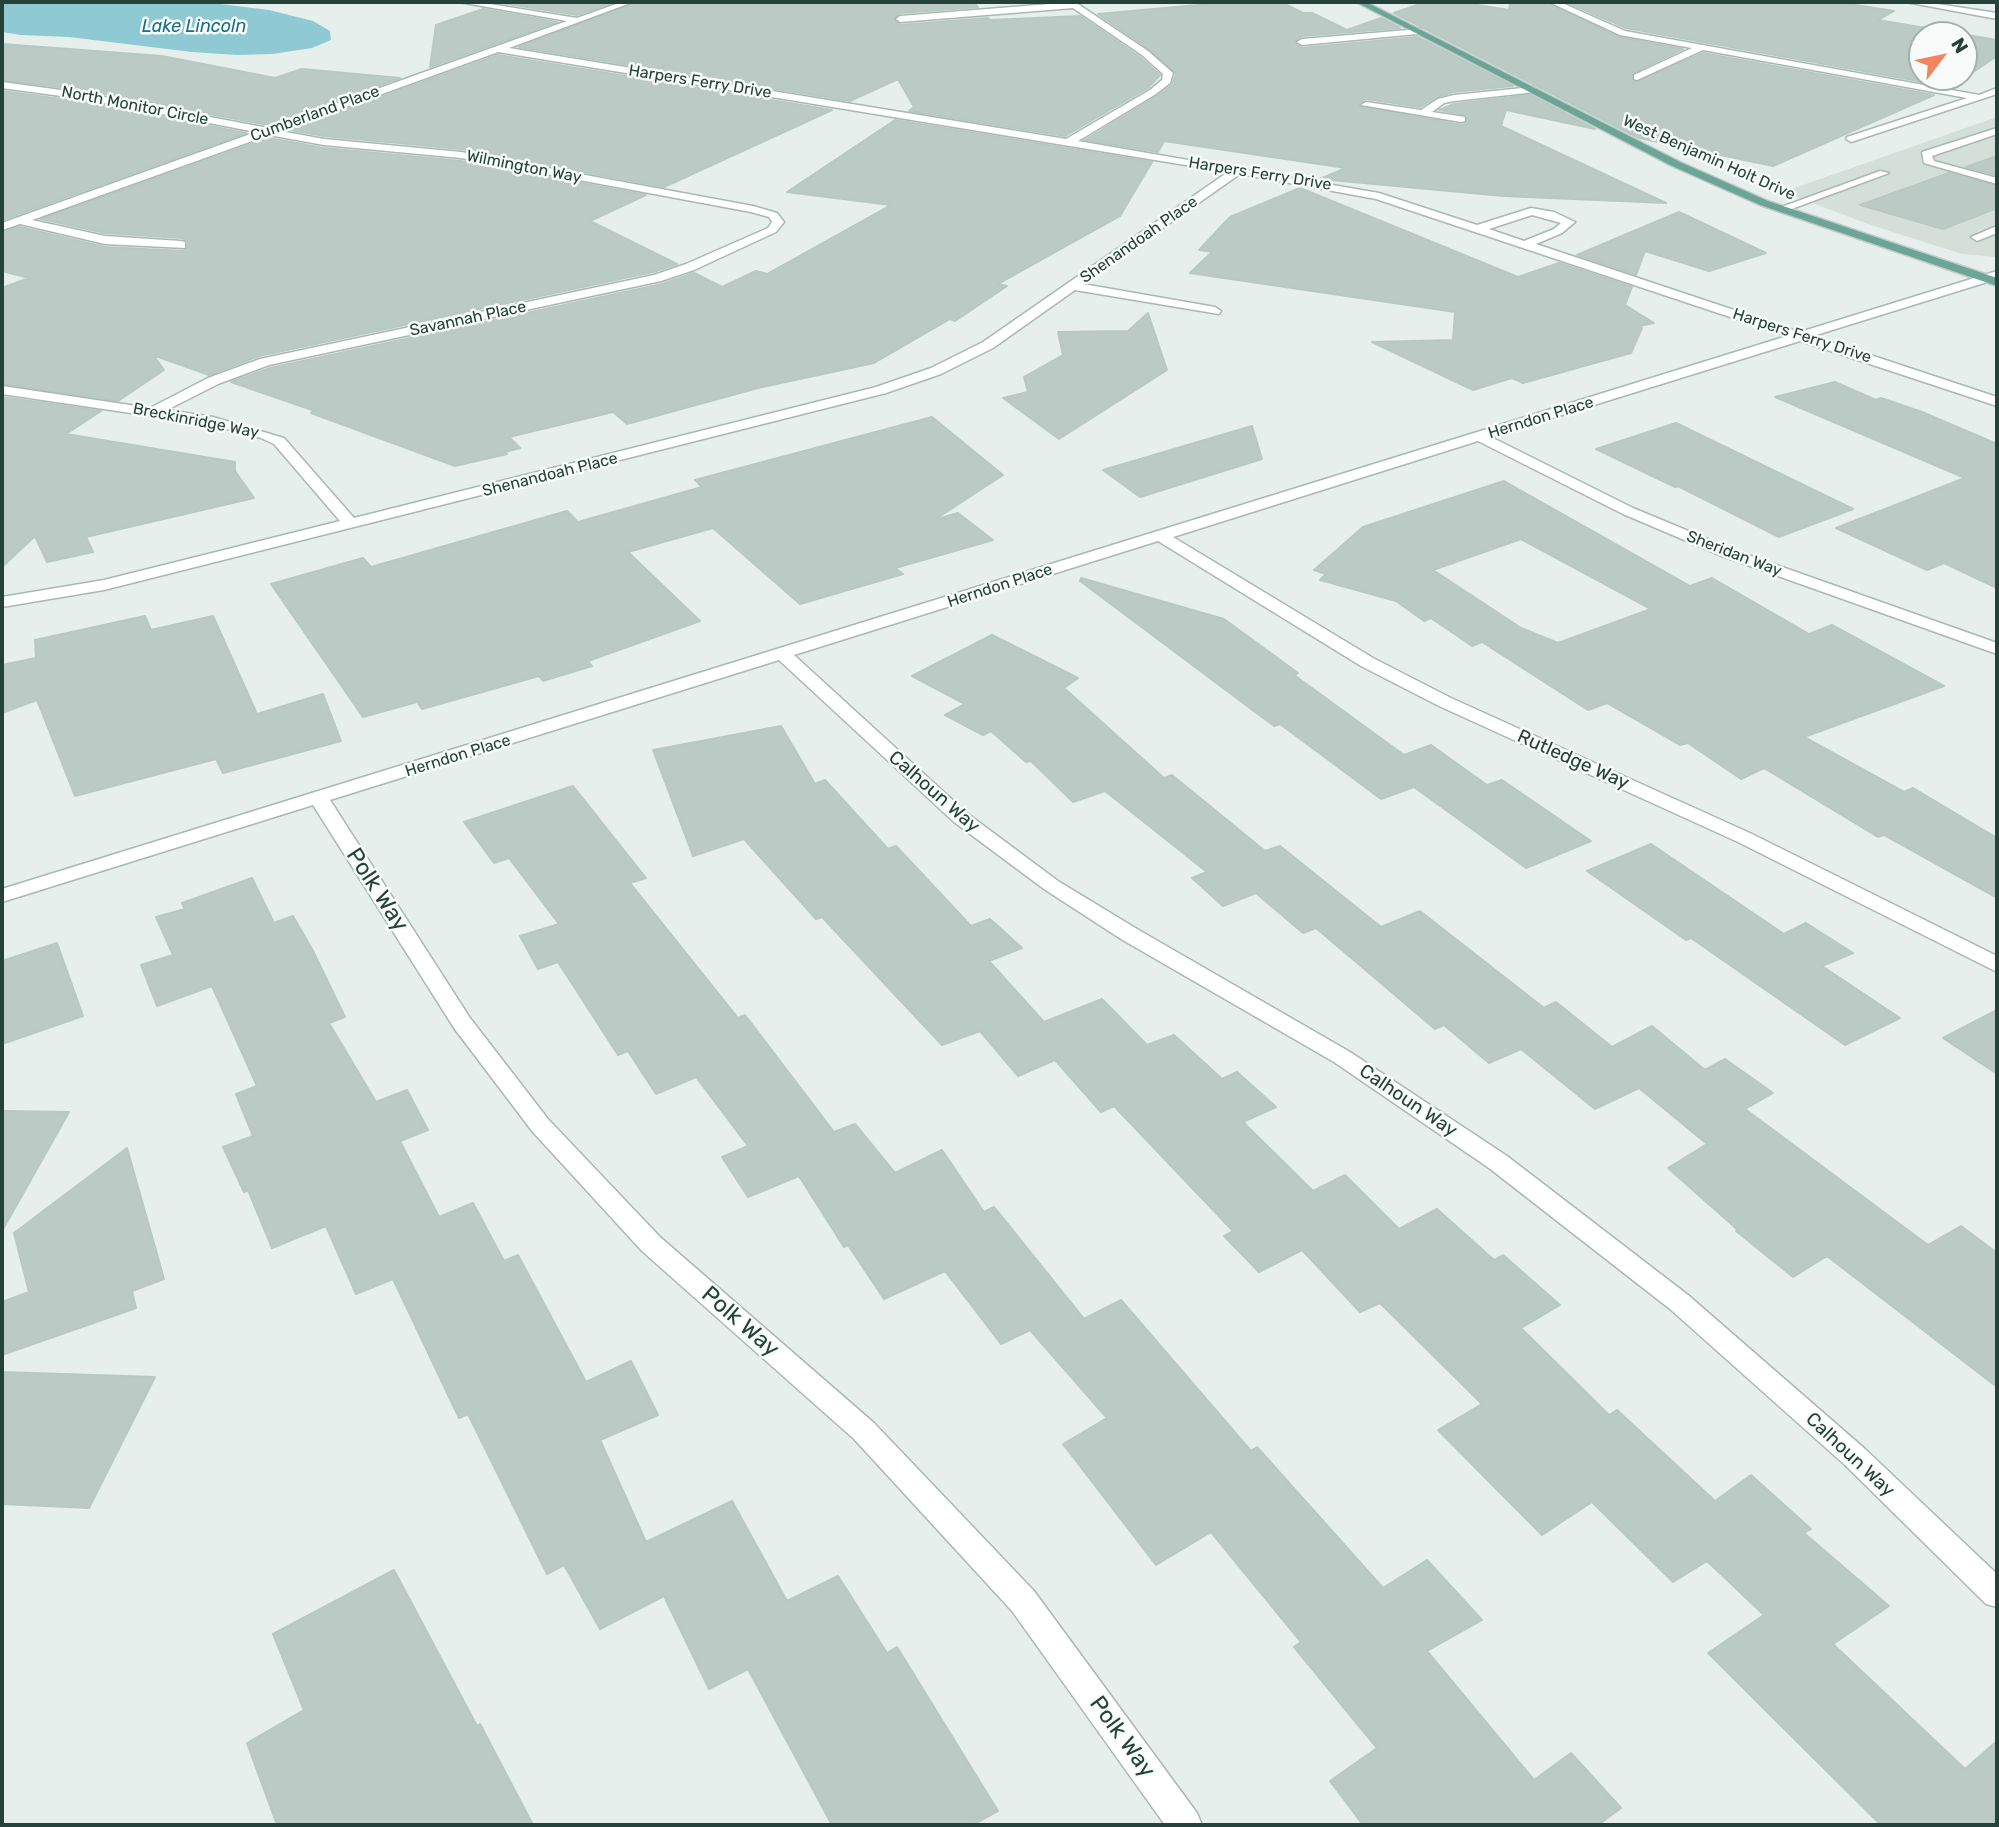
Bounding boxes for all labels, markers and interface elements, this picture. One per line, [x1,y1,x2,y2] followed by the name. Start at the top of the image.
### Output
[142,16,246,38] water label: Lake Lincoln
[1908,21,1978,91] north arrow
[1946,34,1973,58] text: N
[627,61,773,103] street label: Harpers Ferry Drive
[60,82,210,130] street label: North Monitor Circle
[248,82,382,146] street label: Cumberland Place
[1620,111,1798,205] street label: West Benjamin Holt Drive
[465,146,583,188] street label: Wilmington Way
[1187,153,1333,195] street label: Harpers Ferry Drive
[1077,192,1201,288] street label: Shenandoah Place
[408,297,528,341] street label: Savannah Place
[1730,305,1874,367] street label: Harpers Ferry Drive
[1486,393,1596,443] street label: Herndon Place
[131,399,261,443] street label: Breckinridge Way
[480,449,620,501] street label: Shenandoah Place
[1684,527,1784,581] street label: Sheridan Way
[945,560,1055,612] street label: Herndon Place
[1514,725,1632,795] street label: Rutledge Way
[403,731,513,781] street label: Herndon Place
[884,746,984,838] street label: Calhoun Way
[340,843,414,937] street label: Polk Way
[1355,1060,1461,1142] street label: Calhoun Way
[695,1281,785,1363] street label: Polk Way
[1801,1408,1899,1502] street label: Calhoun Way
[1083,1691,1161,1783] street label: Polk Way

